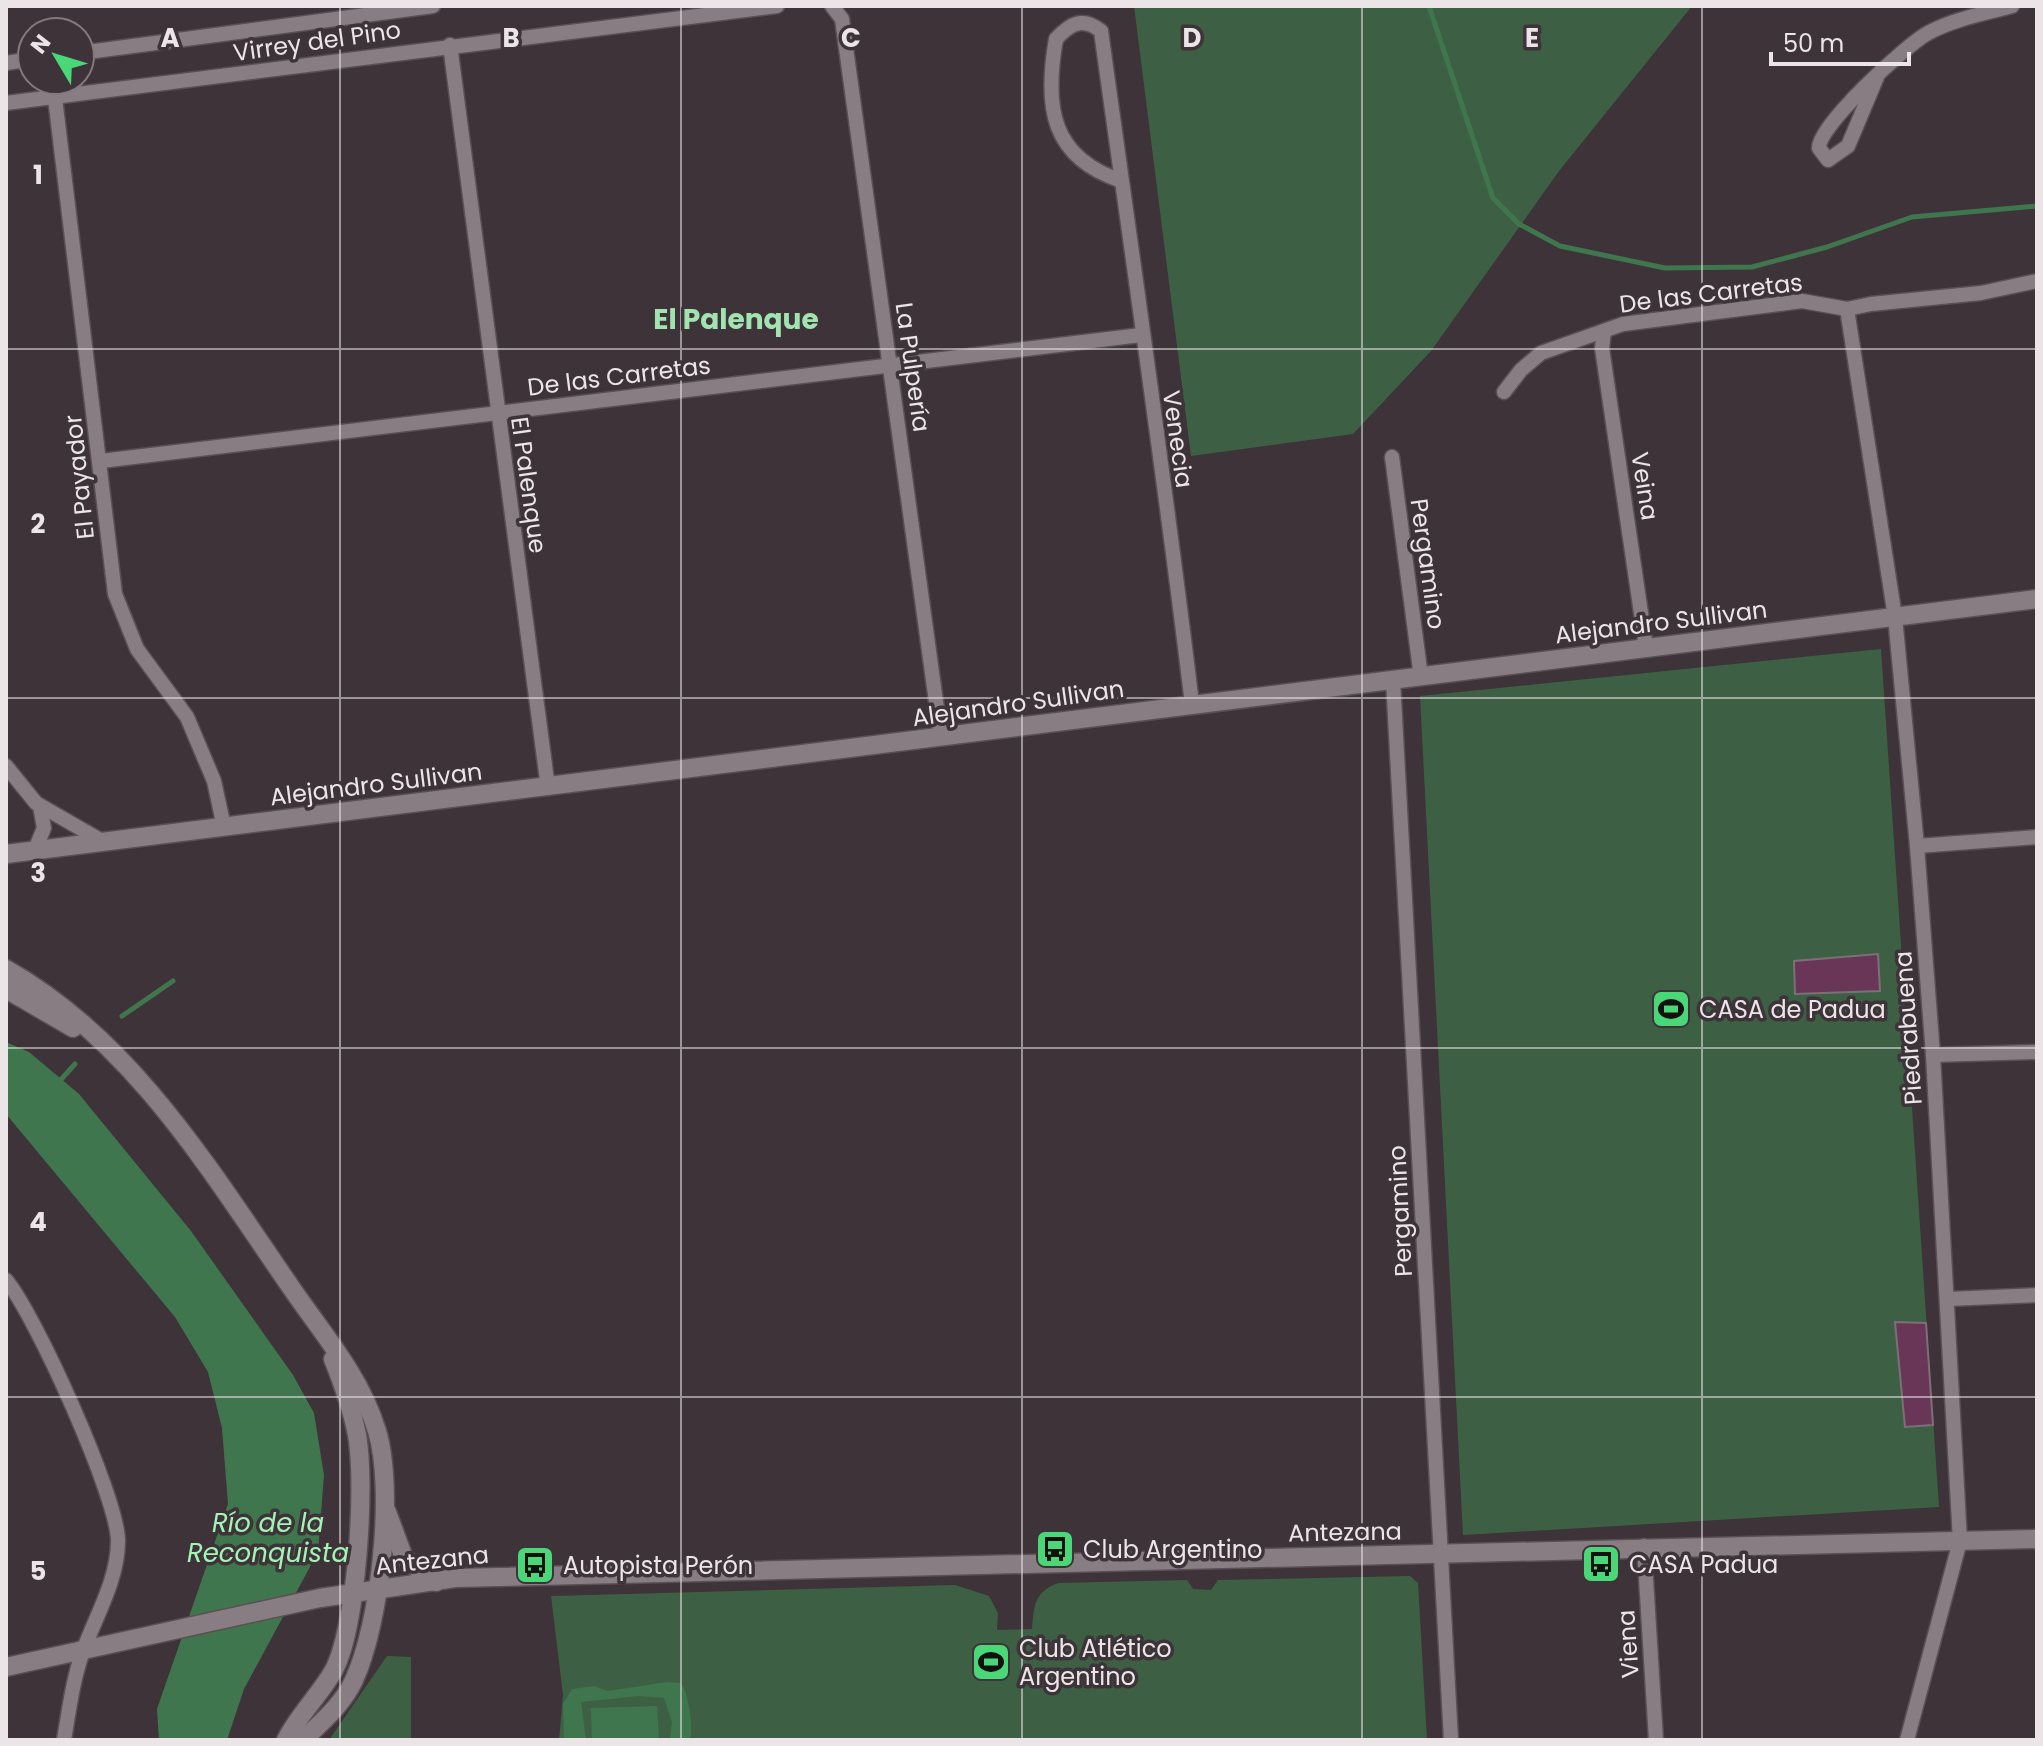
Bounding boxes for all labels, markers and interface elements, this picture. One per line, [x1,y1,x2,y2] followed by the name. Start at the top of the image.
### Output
[231,13,403,69] street label: Virrey del Pino
[16,16,96,96] north arrow
[1771,16,1909,66] scale bar
[160,20,180,56] text: A
[502,20,520,56] text: B
[841,20,861,56] text: C
[1183,20,1202,56] text: D
[1525,20,1539,56] text: E
[1783,27,1844,60] text: 50 m
[23,28,58,60] text: N
[33,157,43,193] text: 1
[1618,265,1804,321] street label: De las Carretas
[653,300,819,339] district label: El Palenque
[888,300,938,434] street label: La Pulpería
[526,348,712,404] street label: De las Carretas
[1155,388,1201,490] street label: Venecia
[56,413,102,541] street label: El Payador
[503,415,555,555] street label: El Palenque
[1623,450,1667,522] street label: Veina
[1403,497,1453,631] street label: Pergamino
[31,506,46,542] text: 2
[1553,593,1769,651] street label: Alejandro Sullivan
[910,672,1126,734] street label: Alejandro Sullivan
[268,755,484,813] street label: Alejandro Sullivan
[30,855,46,891] text: 3
[1886,950,1930,1106] street label: Piedrabuena
[1650,988,1692,1030] sports icon: CASA de Padua
[1699,993,1886,1026] place label: CASA de Padua
[1380,1144,1420,1278] street label: Pergamino
[29,1204,47,1240] text: 4
[187,1505,349,1571] water label: Río de la Reconquista
[1288,1515,1402,1549] street label: Antezana
[1034,1528,1076,1570] bus stop icon: Club Argentino
[1083,1533,1262,1566] place label: Club Argentino
[374,1538,490,1582] street label: Antezana
[1580,1543,1622,1585] bus stop icon: CASA Padua
[514,1544,556,1586] bus stop icon: Autopista Perón
[1629,1548,1778,1581] place label: CASA Padua
[563,1549,753,1582] place label: Autopista Perón
[30,1553,46,1589] text: 5
[1609,1609,1647,1679] street label: Viena
[1019,1632,1172,1693] place label: Club Atlético Argentino
[970,1641,1012,1683] sports icon: Club Atlético Argentino

